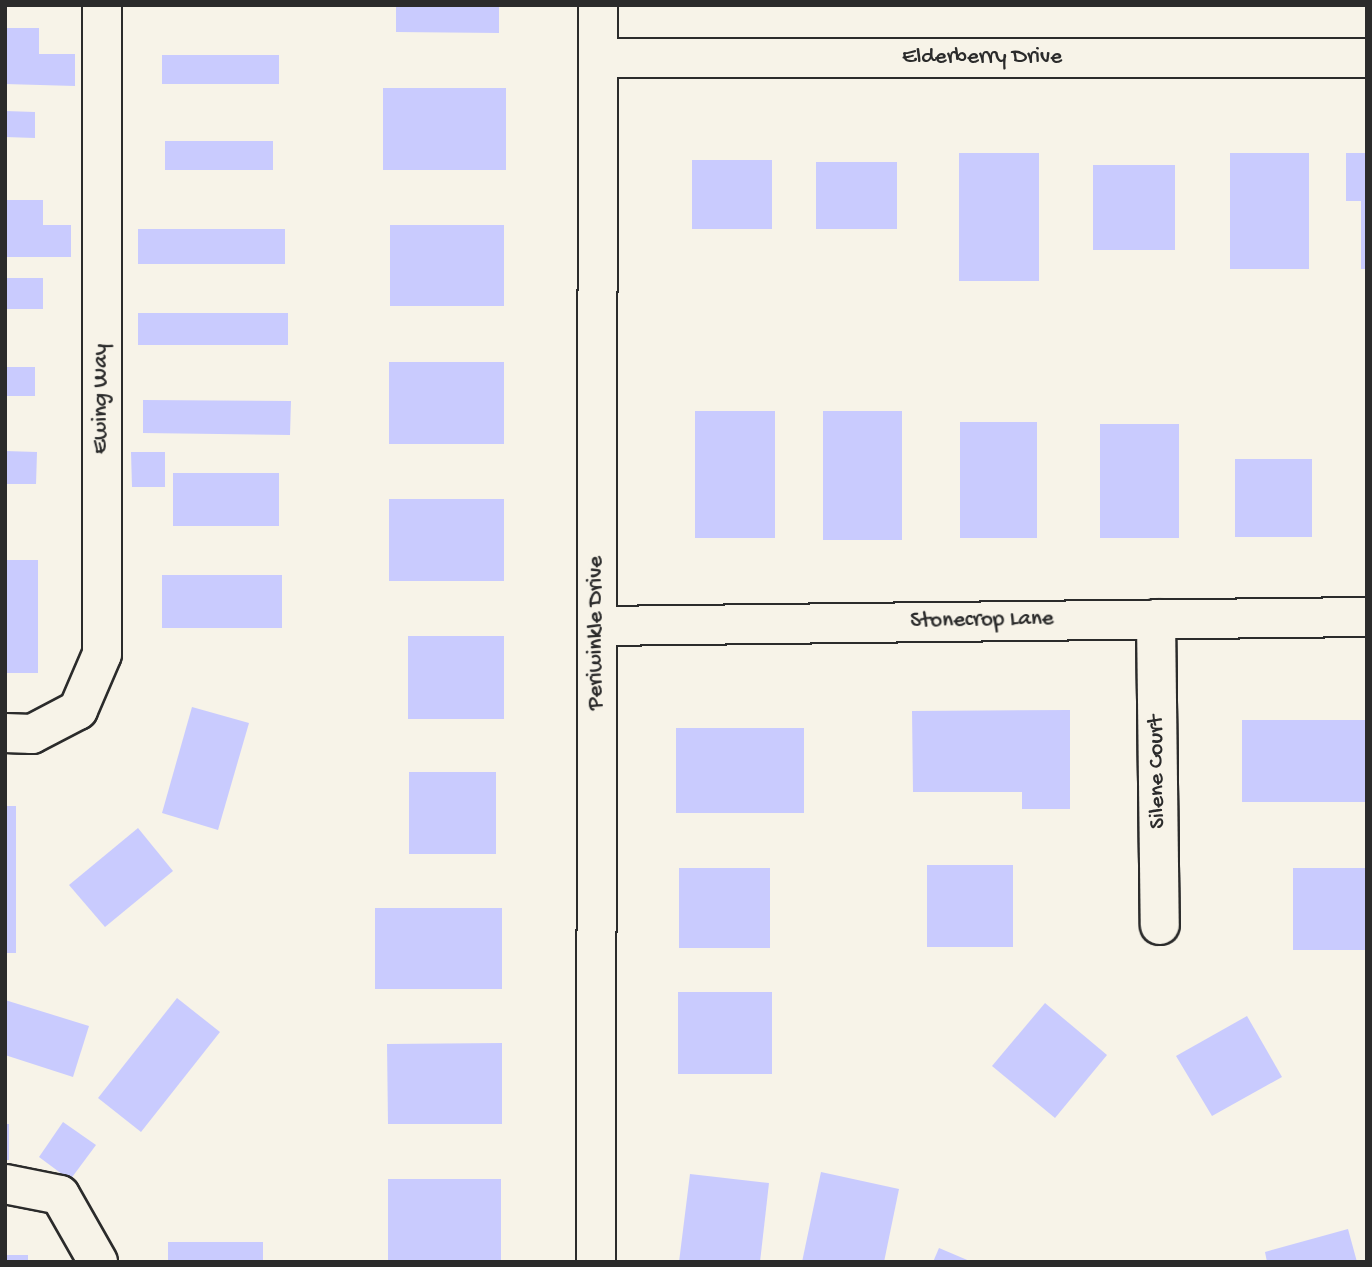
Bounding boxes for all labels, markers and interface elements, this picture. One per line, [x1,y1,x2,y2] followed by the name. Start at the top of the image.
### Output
[902,44,1062,72] street label: Elderberry Drive
[88,344,116,454] street label: Ewing Way
[583,556,611,710] street label: Periwinkle Drive
[910,606,1054,636] street label: Stonecrop Lane
[1143,715,1173,829] street label: Silene Court

